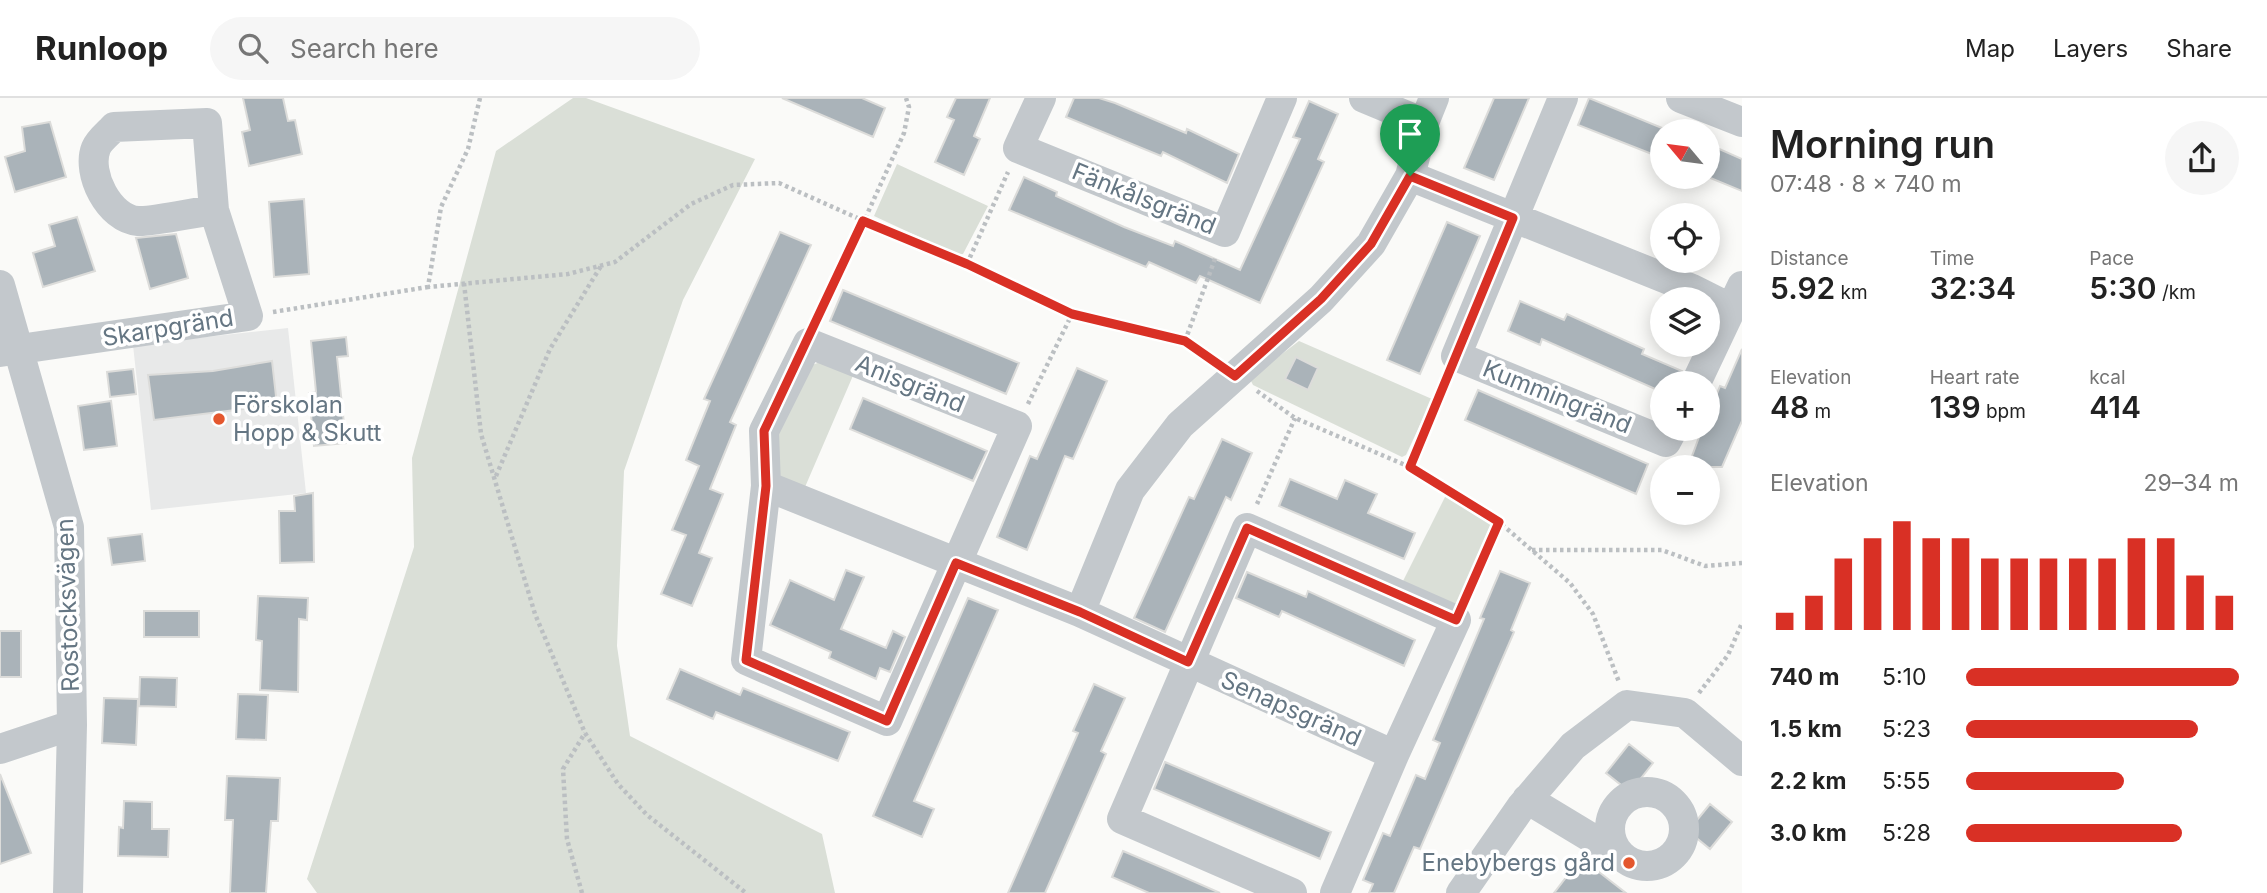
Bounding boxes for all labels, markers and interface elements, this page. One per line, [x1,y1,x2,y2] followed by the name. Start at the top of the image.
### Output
[210,17,700,80] search box
[35,28,168,68] text: Runloop
[234,29,272,67] icon: search
[290,33,439,64] text: Search here
[1965,34,2015,63] text: Map
[2053,34,2128,63] text: Layers
[2166,34,2232,63] text: Share
[1380,104,1440,176] pin
[1391,115,1429,153] icon: arrive
[1650,119,1720,189] north arrow
[1650,119,1720,525] map controls
[1770,121,1995,167] text: Morning run
[2165,121,2239,195] button: share
[1068,157,1220,241] street label: Fänkålsgränd
[1770,170,1962,198] text: 07:48 · 8 × 740 m
[1650,203,1720,273] button: locate
[1770,247,1848,270] text: Distance
[1930,247,1974,270] text: Time
[2089,247,2134,270] text: Pace
[1770,270,1835,306] text: 5.92
[1930,270,2016,306] text: 32:34
[2089,270,2157,306] text: 5:30
[1835,281,1868,304] text: km
[2157,281,2196,304] text: /km
[1650,287,1720,357] button: layers
[100,303,236,352] street label: Skarpgränd
[851,348,969,419] street label: Anisgränd
[1479,354,1636,440] street label: Kummingränd
[1770,366,1851,389] text: Elevation
[1930,366,2020,389] text: Heart rate
[2089,366,2126,389] text: kcal
[1650,371,1720,441] button: +
[1770,389,1809,425] text: 48
[1930,389,1981,425] text: 139
[2089,389,2141,425] text: 414
[233,390,382,447] place label: Förskolan Hopp & Skutt
[1809,400,1831,423] text: m
[1981,400,2026,423] text: bpm
[211,411,227,427] marker: Förskolan Hopp & Skutt
[1650,455,1720,525] button: −
[1770,469,1869,497] text: Elevation
[2144,469,2239,497] text: 29–34 m
[50,518,85,692] street label: Rostocksvägen
[1770,663,1840,691] text: 740 m
[1882,663,1926,691] text: 5:10
[1217,665,1366,752] street label: Senapsgränd
[1770,715,1842,743] text: 1.5 km
[1882,715,1931,743] text: 5:23
[1770,767,1846,795] text: 2.2 km
[1882,767,1931,795] text: 5:55
[1770,819,1847,847] text: 3.0 km
[1882,819,1931,847] text: 5:28
[1422,848,1615,877] place label: Enebybergs gård
[1621,855,1637,871] marker: Enebybergs gård

